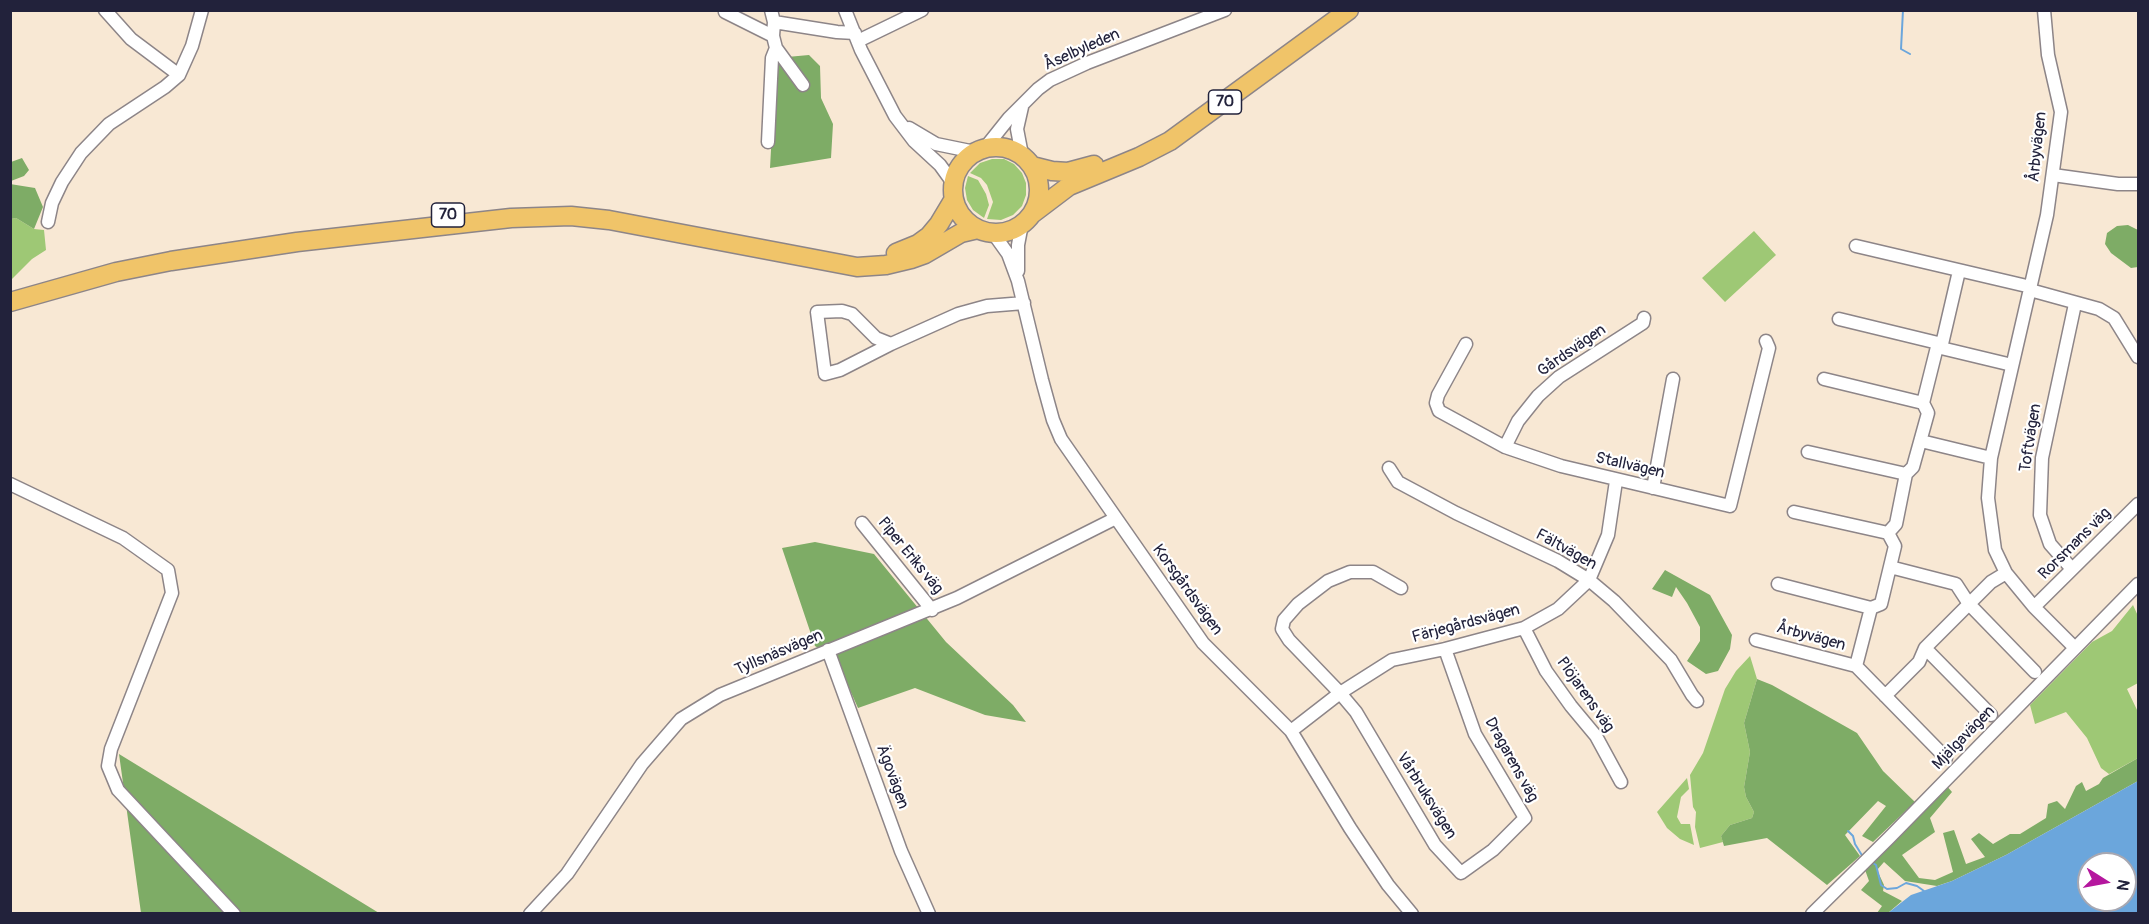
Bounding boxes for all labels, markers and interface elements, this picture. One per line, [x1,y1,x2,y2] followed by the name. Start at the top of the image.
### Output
[1041,25,1123,75] street label: Åselbyleden
[1208,90,1242,114] road number: 70
[2025,111,2051,183] street label: Årbyvägen
[432,203,464,227] road number: 70
[1534,321,1610,381] street label: Gårdsvägen
[2016,402,2046,474] street label: Toftvägen
[1594,449,1666,483] street label: Stallvägen
[2035,504,2115,584] street label: Rorsmans väg
[873,514,947,598] street label: Piper Eriks väg
[1532,525,1600,575] street label: Fältvägen
[1148,541,1226,639] street label: Korsgårdsvägen
[1410,600,1522,648] street label: Färjegårdsvägen
[1774,619,1848,655] street label: Årbyvägen
[732,626,826,680] street label: Tyllsnäsvägen
[1552,654,1618,736] street label: Plöjarens väg
[1929,702,1999,774] street label: Mjälgavägen
[1480,714,1542,806] street label: Dragarens väg
[872,742,912,812] street label: Ägovägen
[1392,749,1460,843] street label: Vårbruksvägen
[2077,852,2137,912] north arrow
[2112,878,2134,892] text: N

